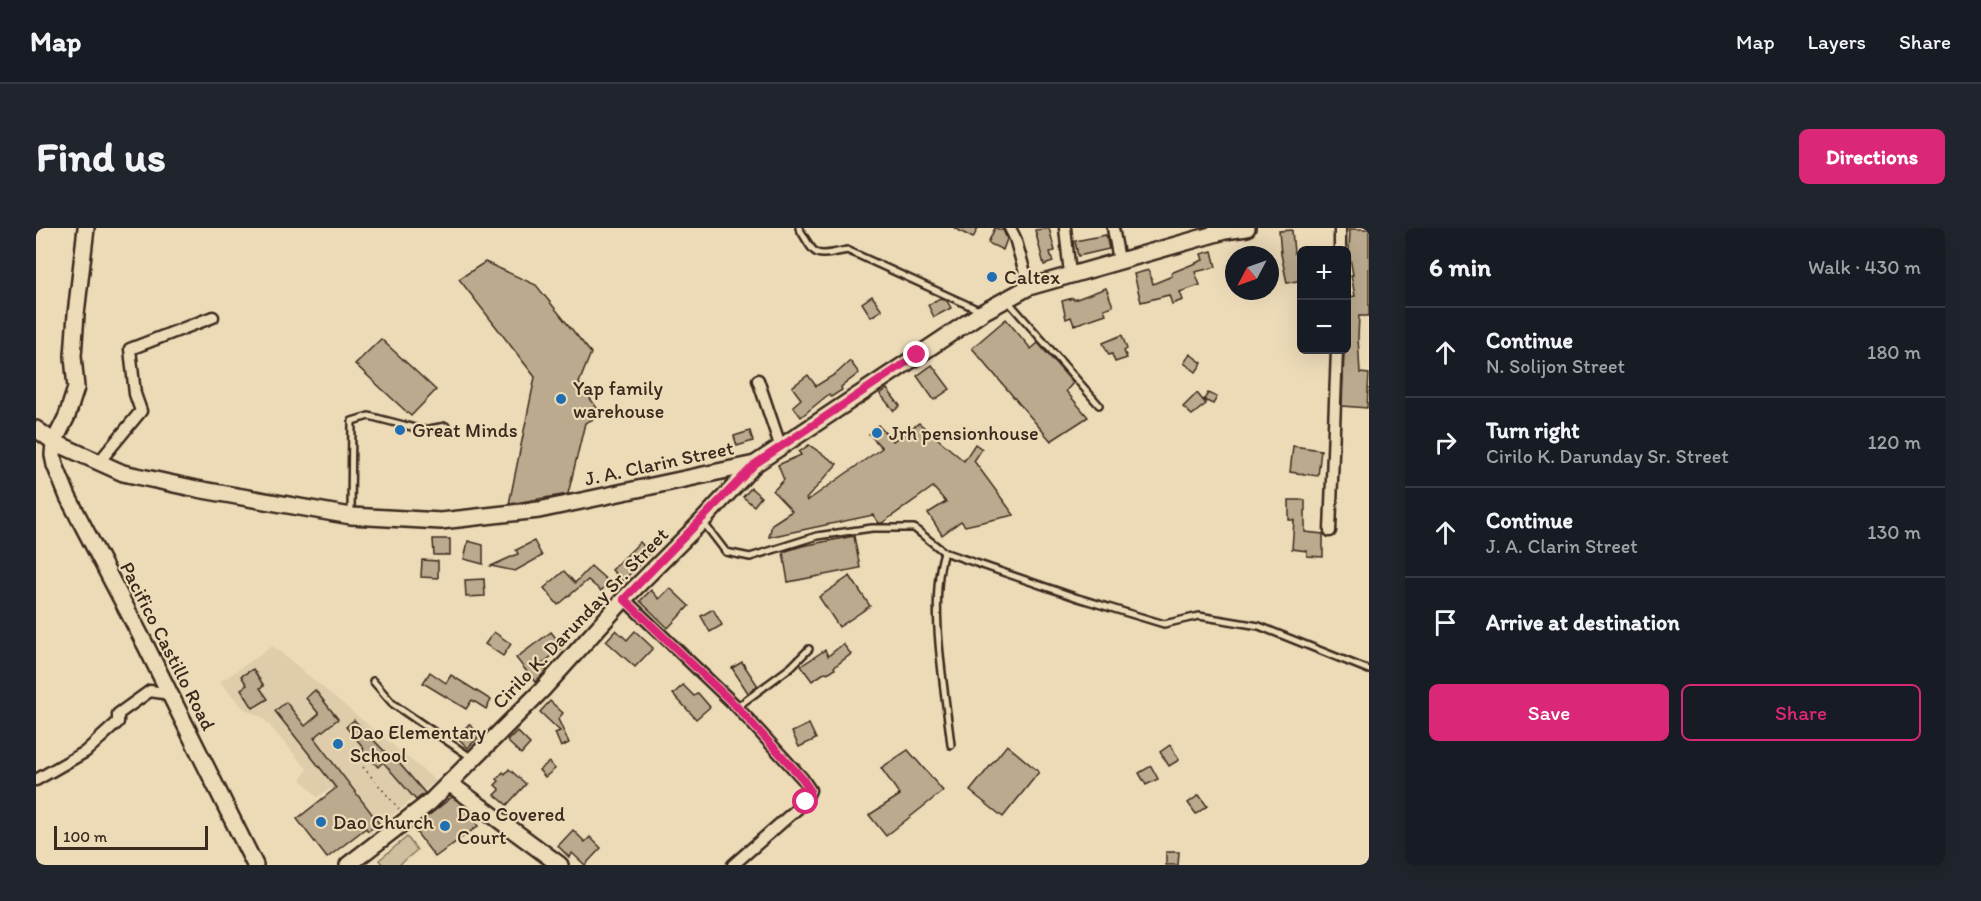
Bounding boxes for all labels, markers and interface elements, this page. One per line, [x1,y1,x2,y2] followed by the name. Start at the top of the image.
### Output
[30,24,81,58] text: Map
[1736,29,1775,54] text: Map
[1808,29,1866,54] text: Layers
[1899,29,1951,54] text: Share
[1799,129,1945,184] button: Directions
[36,131,166,182] text: Find us
[1225,246,1279,300] north arrow
[1297,246,1351,354] map controls
[1297,246,1351,300] button: +
[1429,251,1491,283] text: 6 min
[1808,255,1921,279] text: Walk · 430 m
[1004,265,1060,289] place label: Caltex
[985,270,999,284] marker: Caltex
[1297,300,1351,354] button: −
[1486,327,1573,354] text: Continue
[1429,336,1462,369] icon: ahead
[1867,340,1921,364] text: 180 m
[903,341,929,367] route end
[1486,354,1625,378] text: N. Solijon Street
[573,376,664,423] place label: Yap family warehouse
[554,392,568,406] marker: Yap family warehouse
[1486,417,1580,444] text: Turn right
[412,418,518,442] place label: Great Minds
[889,421,1039,445] place label: Jrh pensionhouse
[393,423,407,437] marker: Great Minds
[870,426,884,440] marker: Jrh pensionhouse
[1429,426,1462,459] icon: right
[1868,430,1921,454] text: 120 m
[582,435,736,491] street label: J. A. Clarin Street
[1486,444,1729,468] text: Cirilo K. Darunday Sr. Street
[1486,507,1573,534] text: Continue
[1429,516,1462,549] icon: ahead
[1867,520,1921,544] text: 130 m
[487,522,673,714] street label: Cirilo K. Darunday Sr. Street
[1486,534,1638,558] text: J. A. Clarin Street
[115,558,221,734] street label: Pacifico Castillo Road
[1429,606,1462,639] icon: arrive
[1486,609,1680,636] text: Arrive at destination
[1429,684,1669,741] button: Save
[1681,684,1921,741] button: Share
[350,720,487,767] place label: Dao Elementary School
[331,737,345,751] marker: Dao Elementary School
[792,788,818,814] route start
[457,802,565,849] place label: Dao Covered Court
[333,810,434,834] place label: Dao Church
[314,815,328,829] marker: Dao Church
[438,819,452,833] marker: Dao Covered Court
[54,823,208,850] scale bar
[63,827,107,846] text: 100 m

